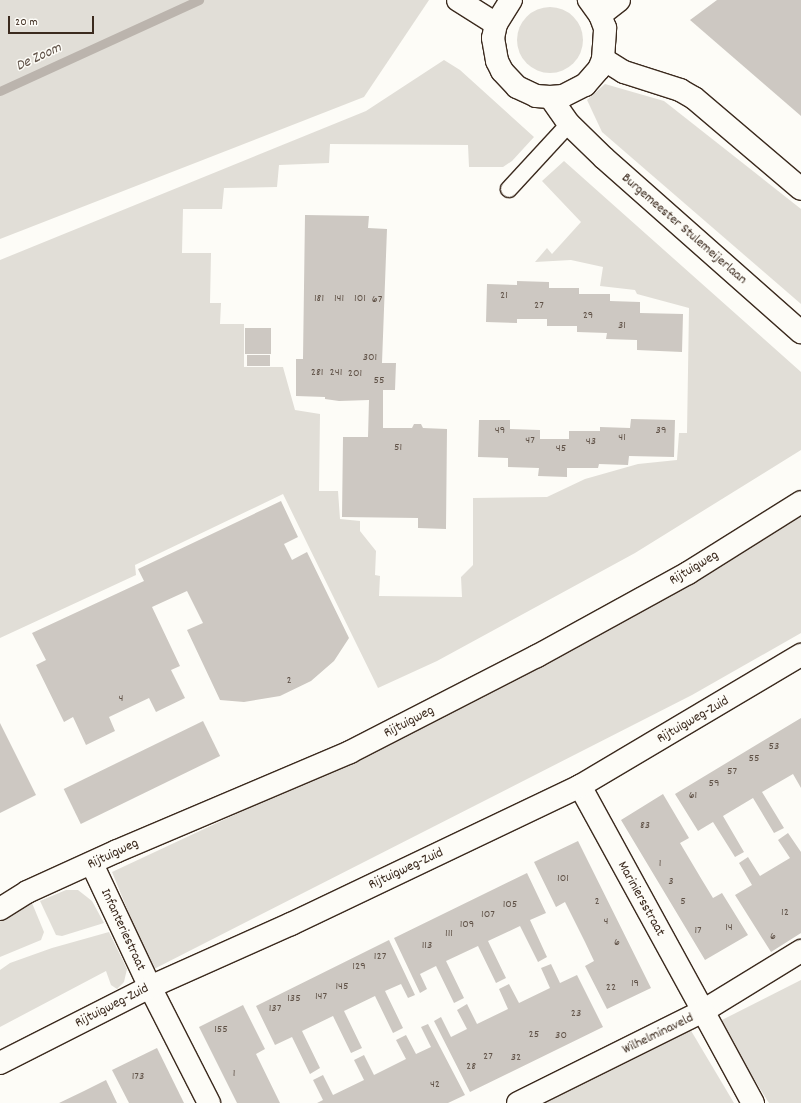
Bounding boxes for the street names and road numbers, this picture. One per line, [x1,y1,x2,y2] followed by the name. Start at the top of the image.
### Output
[618,170,750,288] street label: Burgemeester Stulemeijerlaan
[666,547,722,589] street label: Rijtuigweg
[654,693,732,747] street label: Rijtuigweg-Zuid
[381,702,437,742] street label: Rijtuigweg
[85,835,141,873] street label: Rijtuigweg
[366,844,446,894] street label: Rijtuigweg-Zuid
[613,858,669,940] street label: Mariniersstraat
[97,886,149,974] street label: Infanteriestraat
[72,980,152,1032] street label: Rijtuigweg-Zuid
[620,1010,696,1058] street label: Wilhelminaveld

